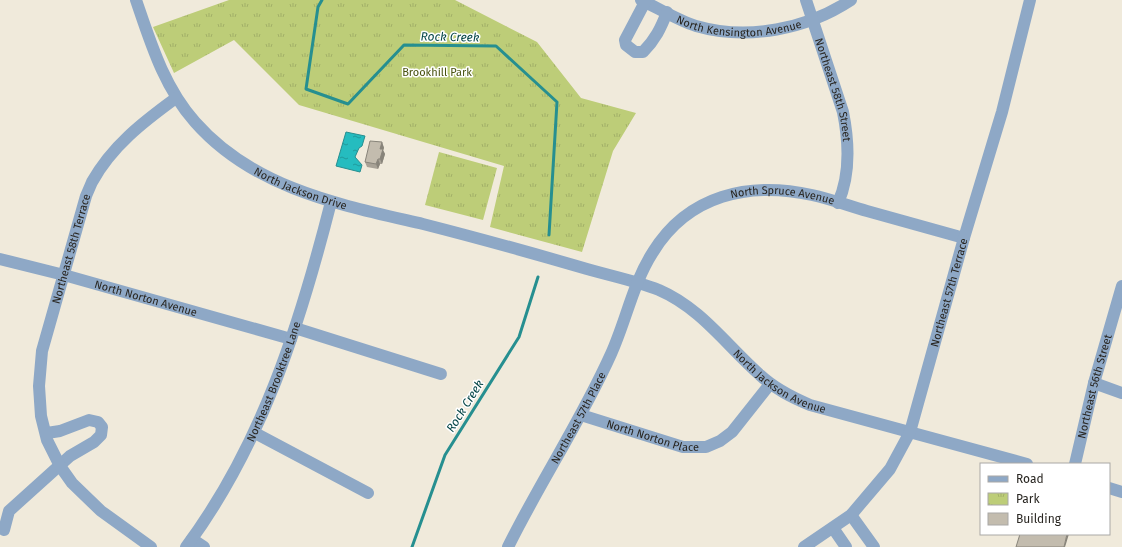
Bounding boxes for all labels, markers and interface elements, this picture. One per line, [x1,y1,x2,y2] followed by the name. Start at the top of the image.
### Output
[674,13,803,39] street label: North Kensington Avenue
[420,29,480,45] water label: Rock Creek
[812,36,853,142] street label: Northeast 58th Street
[402,66,472,79] park label: Brookhill Park
[252,165,348,212] street label: North Jackson Drive
[729,184,836,208] street label: North Spruce Avenue
[50,192,93,305] street label: Northeast 58th Terrace
[928,237,971,348] street label: Northeast 57th Terrace
[93,278,198,319] street label: North Norton Avenue
[244,320,304,444] street label: Northeast Brooktree Lane
[1075,333,1115,440] street label: Northeast 56th Street
[730,347,827,416] street label: North Jackson Avenue
[548,370,609,466] street label: Northeast 57th Place
[443,377,487,435] water label: Rock Creek
[605,417,699,454] street label: North Norton Place
[980,463,1110,535] legend
[1016,472,1044,486] text: Road
[1016,492,1040,506] text: Park
[1016,512,1062,526] text: Building

